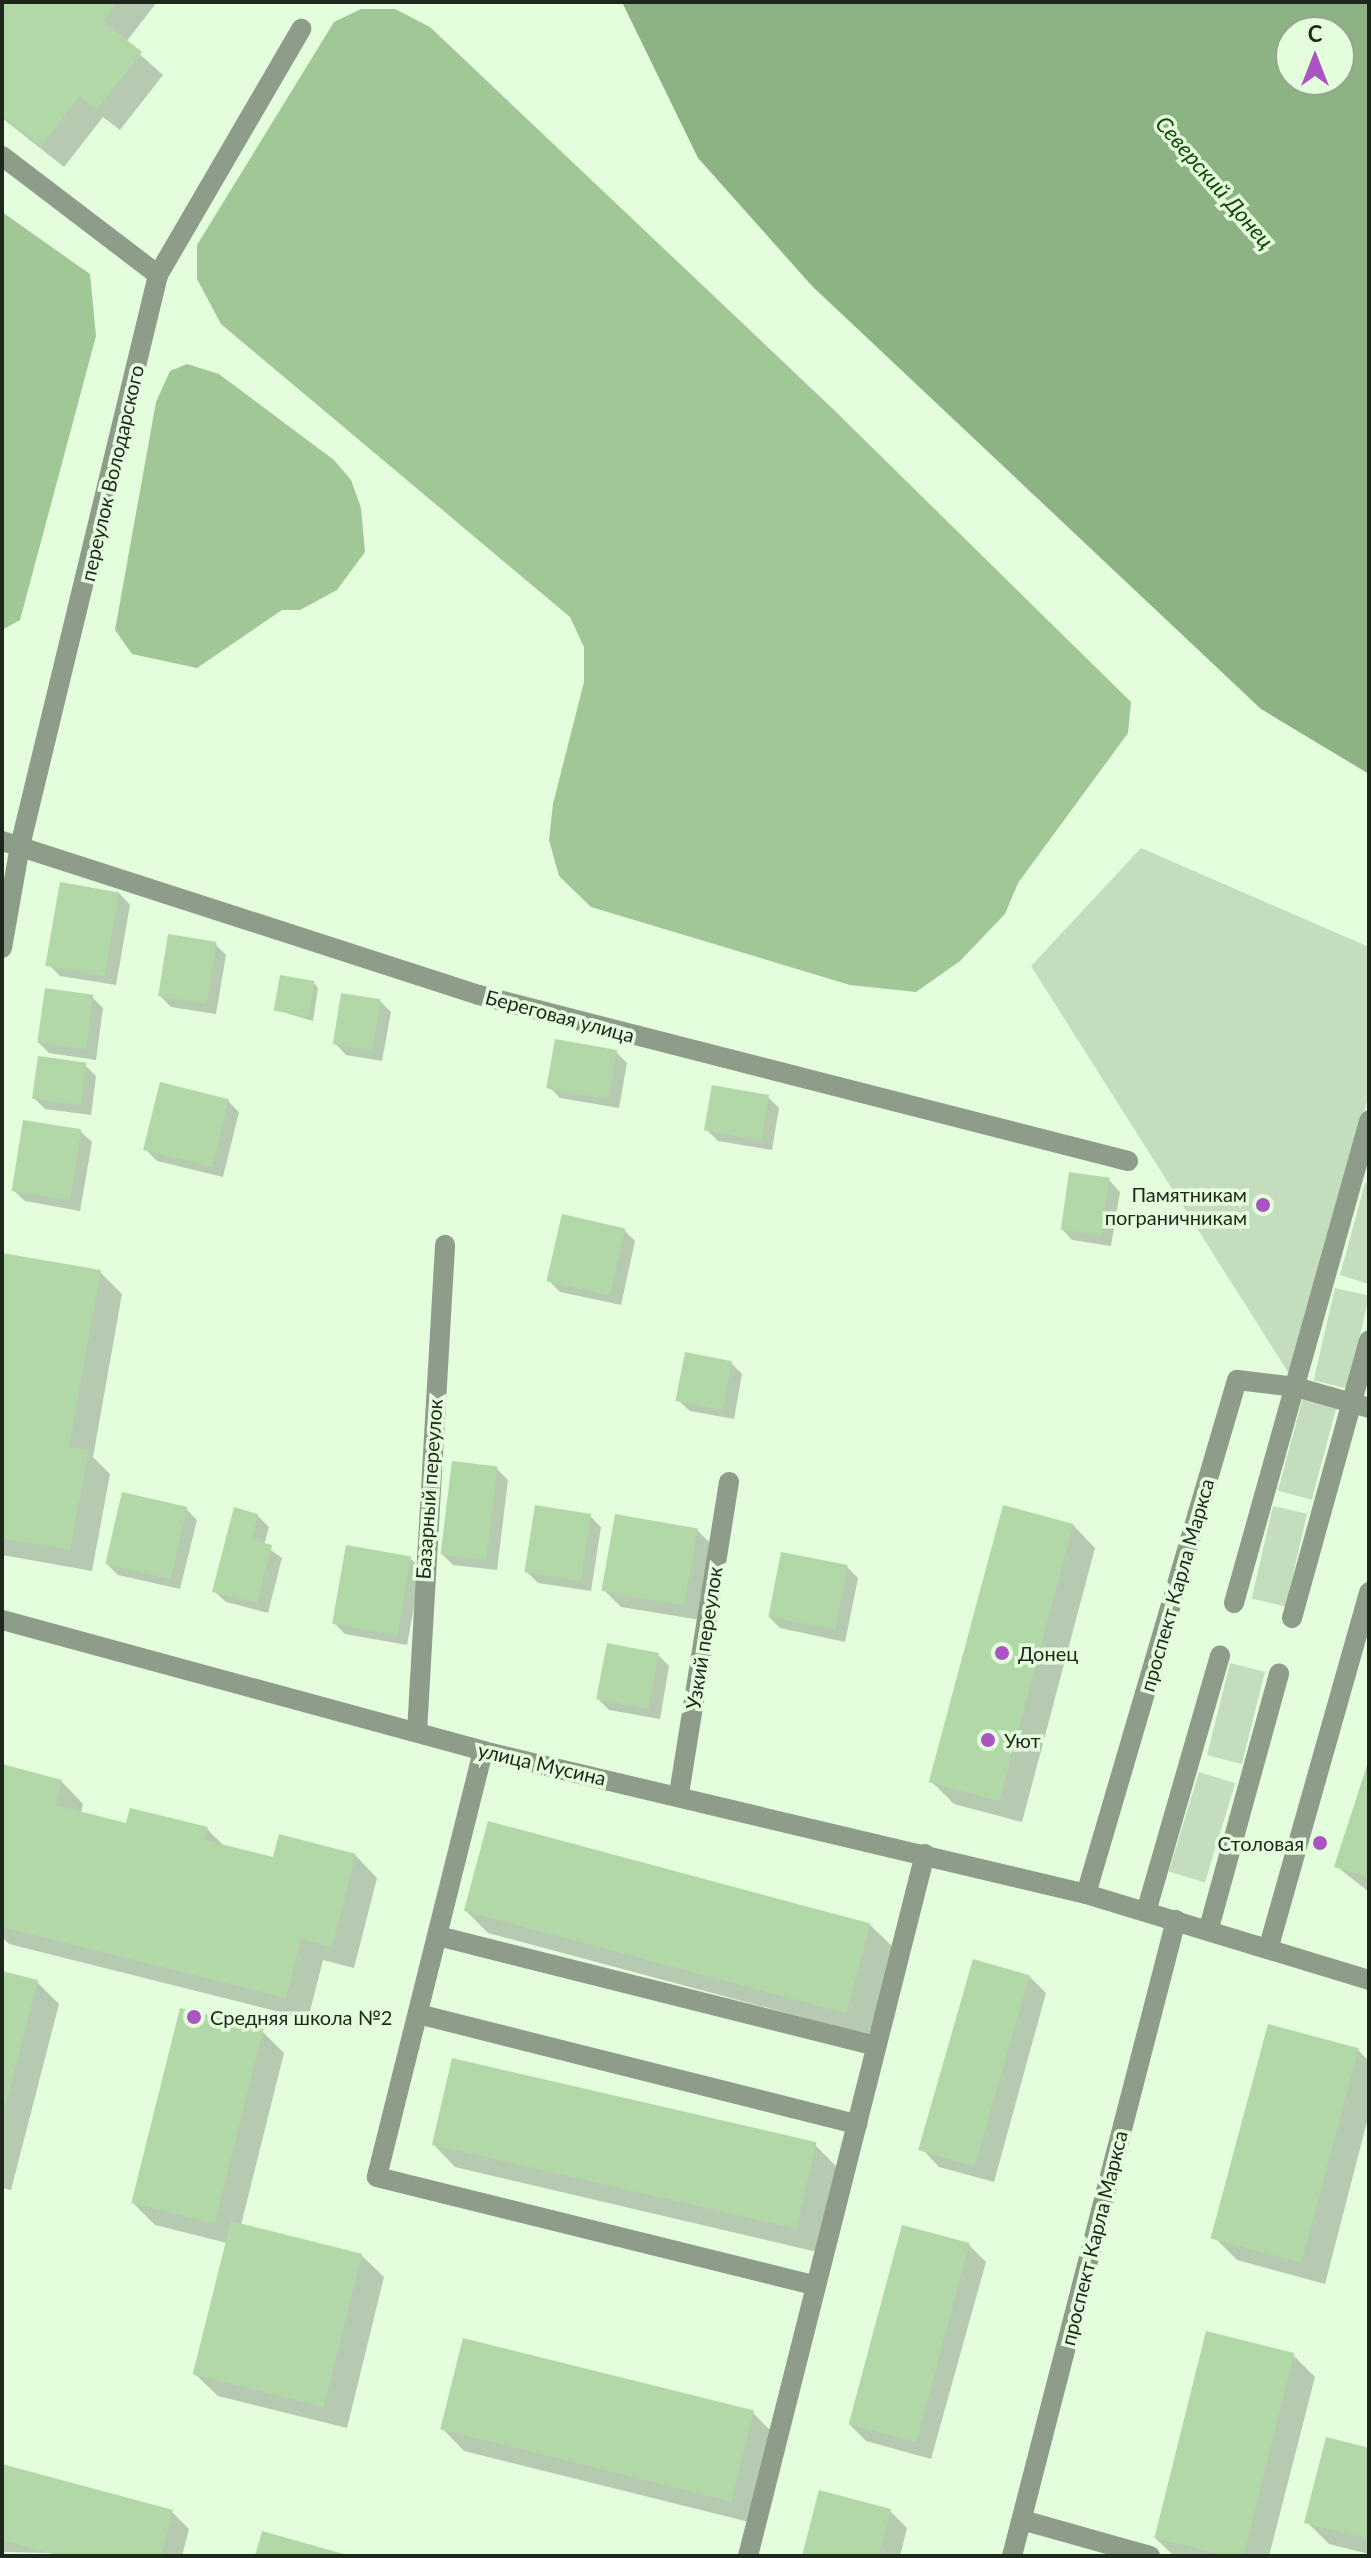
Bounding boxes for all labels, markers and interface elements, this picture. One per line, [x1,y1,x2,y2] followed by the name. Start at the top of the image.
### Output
[1275,16,1355,96] north arrow
[1308,20,1322,47] text: С
[1150,110,1280,254] water label: Северский Донец
[75,363,149,583] street label: переулок Володарского
[483,985,637,1047] street label: Береговая улица
[1105,1182,1247,1229] place label: Памятникам пограничникам
[1254,1196,1272,1214] marker: Памятникам пограничникам
[411,1398,447,1580] street label: Базарный переулок
[1135,1476,1219,1694] street label: проспект Карла Маркса
[681,1565,727,1711] street label: Узкий переулок
[1018,1641,1078,1665] place label: Донец
[993,1644,1011,1662] marker: Донец
[1004,1728,1040,1752] place label: Уют
[979,1731,997,1749] marker: Уют
[476,1738,608,1790] street label: улица Мусина
[1218,1831,1304,1855] place label: Столовая
[1311,1834,1329,1852] marker: Столовая
[210,2005,392,2029] place label: Средняя школа №2
[185,2008,203,2026] marker: Средняя школа №2
[1056,2128,1132,2348] street label: проспект Карла Маркса

